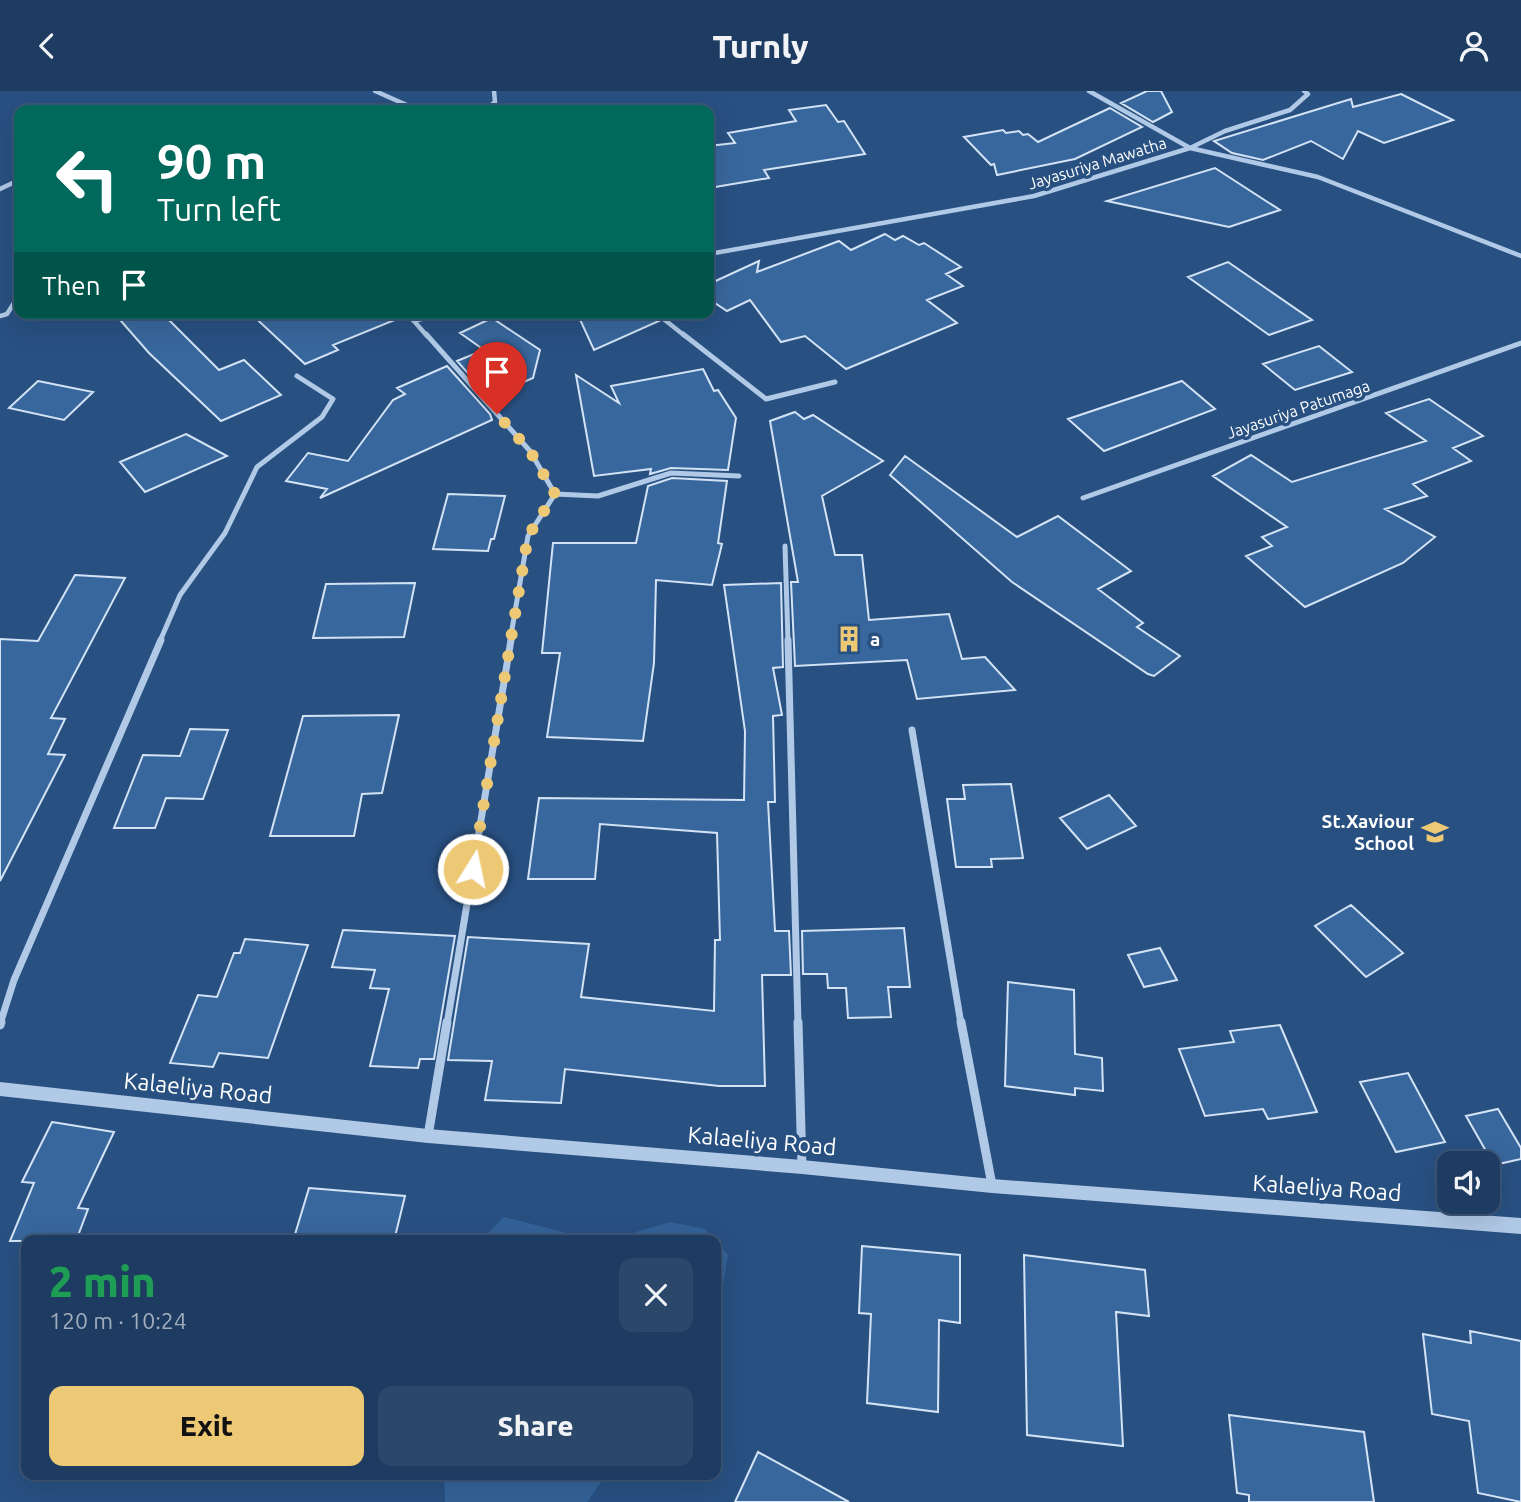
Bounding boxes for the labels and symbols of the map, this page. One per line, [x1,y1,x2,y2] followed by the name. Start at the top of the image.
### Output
[1026,133,1168,193] street label: Jayasuriya Mawatha
[467,342,527,414] pin
[1224,376,1372,442] street label: Jayasuriya Patumaga
[834,624,864,654] building icon: a
[870,628,880,650] place label: a
[1322,810,1414,854] place label: St.Xaviour School
[1420,817,1450,847] school or university icon: St.Xaviour School
[436,832,510,906] position arrow
[123,1067,274,1108] street label: Kalaeliya Road
[687,1122,837,1159] street label: Kalaeliya Road
[1252,1170,1402,1205] street label: Kalaeliya Road

